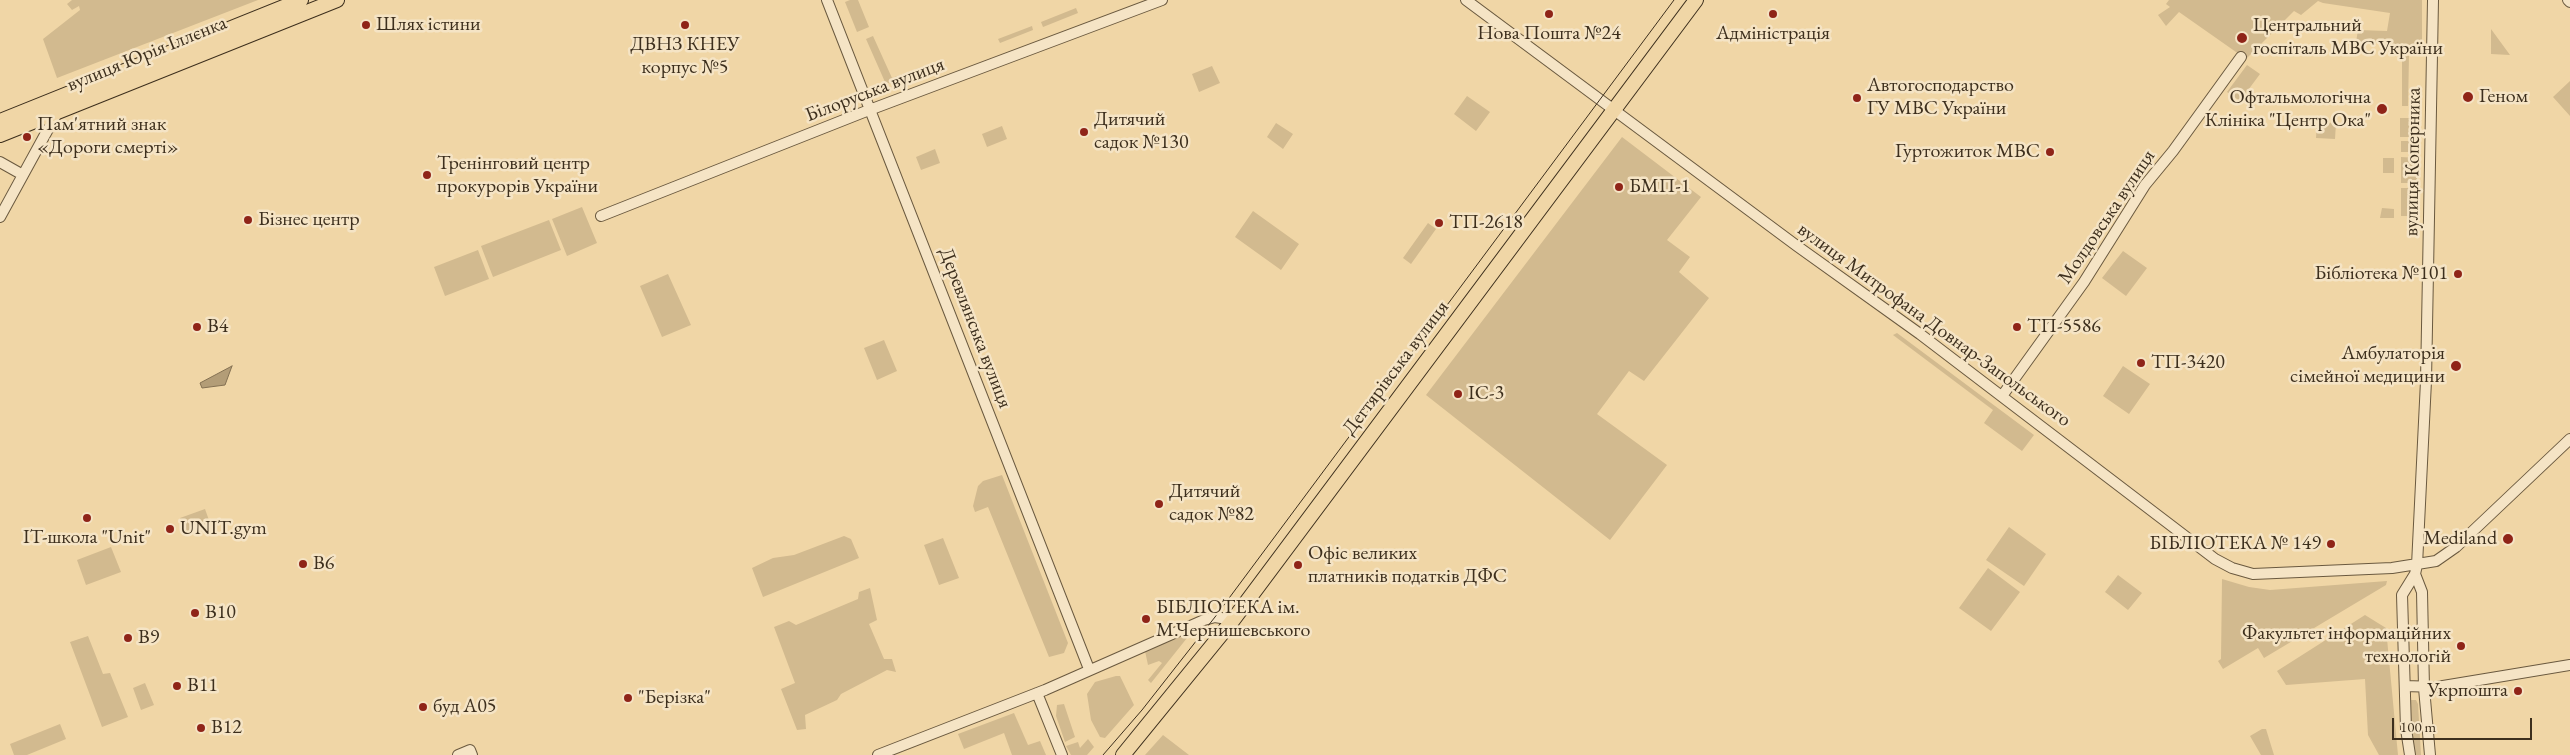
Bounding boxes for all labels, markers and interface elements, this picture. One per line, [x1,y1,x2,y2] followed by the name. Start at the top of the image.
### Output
[1543,8,1555,20] marker: Нова Пошта №24
[1767,8,1779,20] marker: Адміністрація
[64,11,230,97] street label: вулиця Юрія Іллєнка
[376,13,481,37] place label: Шлях істини
[2253,14,2443,61] place label: Центральний госпіталь МВС України
[360,19,372,31] marker: Шлях істини
[679,19,691,31] marker: ДВНЗ КНЕУ корпус №5
[1477,22,1621,46] place label: Нова Пошта №24
[1716,22,1830,46] place label: Адміністрація
[2235,31,2249,45] marker: Центральний госпіталь МВС України
[630,33,740,80] place label: ДВНЗ КНЕУ корпус №5
[802,52,948,128] street label: Білоруська вулиця
[1867,74,2014,121] place label: Автогосподарство ГУ МВС України
[2479,85,2528,109] place label: Геном
[2205,86,2371,133] place label: Офтальмологічна Клініка "Центр Ока"
[2400,87,2426,237] street label: вулиця Коперника
[2461,90,2475,104] marker: Геном
[1851,92,1863,104] marker: Автогосподарство ГУ МВС України
[2375,102,2389,116] marker: Офтальмологічна Клініка "Центр Ока"
[1094,108,1189,155] place label: Дитячий садок №130
[37,113,179,160] place label: Пам'ятний знак «Дороги смерті»
[1078,126,1090,138] marker: Дитячий садок №130
[21,131,33,143] marker: Пам'ятний знак «Дороги смерті»
[1895,140,2040,164] place label: Гуртожиток МВС
[2053,145,2161,289] street label: Молдовська вулиця
[2044,146,2056,158] marker: Гуртожиток МВС
[437,152,598,199] place label: Тренінговий центр прокурорів України
[421,169,433,181] marker: Тренінговий центр прокурорів України
[1629,175,1690,199] place label: БМП-1
[1613,181,1625,193] marker: БМП-1
[258,208,360,232] place label: Бізнес центр
[1449,211,1523,235] place label: ТП-2618
[242,214,254,226] marker: Бізнес центр
[1433,217,1445,229] marker: ТП-2618
[1793,218,2075,432] street label: вулиця Митрофана Довнар-Запольського
[933,244,1017,412] street label: Деревлянська вулиця
[2315,262,2448,286] place label: Бібліотека №101
[2452,268,2464,280] marker: Бібліотека №101
[1338,296,1454,440] street label: Дегтярівська вулиця
[207,315,228,339] place label: B4
[2027,315,2101,339] place label: ТП-5586
[191,321,203,333] marker: B4
[2011,321,2023,333] marker: ТП-5586
[2290,342,2445,389] place label: Амбулаторія сімейної медицини
[2151,351,2225,375] place label: ТП-3420
[2135,357,2147,369] marker: ТП-3420
[2449,359,2463,373] marker: Амбулаторія сімейної медицини
[1468,382,1504,406] place label: ІС-3
[1452,388,1464,400] marker: ІС-3
[1169,480,1254,527] place label: Дитячий садок №82
[1153,498,1165,510] marker: Дитячий садок №82
[81,512,93,524] marker: IT-школа "Unit"
[180,517,267,541] place label: UNIT.gym
[164,523,176,535] marker: UNIT.gym
[23,526,151,550] place label: IT-школа "Unit"
[2423,527,2497,551] place label: Mediland
[2149,532,2321,556] place label: БІБЛІОТЕКА № 149
[2501,532,2515,546] marker: Mediland
[2325,538,2337,550] marker: БІБЛІОТЕКА № 149
[1308,542,1507,589] place label: Офіс великих платників податків ДФС
[313,552,334,576] place label: B6
[297,558,309,570] marker: B6
[1292,559,1304,571] marker: Офіс великих платників податків ДФС
[1156,596,1310,643] place label: БІБЛІОТЕКА ім. М.Чернишевського
[205,601,236,625] place label: B10
[189,607,201,619] marker: B10
[1140,613,1152,625] marker: БІБЛІОТЕКА ім. М.Чернишевського
[2242,622,2451,669] place label: Факультет інформаційних технологій
[138,626,159,650] place label: B9
[122,632,134,644] marker: B9
[2455,640,2467,652] marker: Факультет інформаційних технологій
[187,674,218,698] place label: B11
[2427,679,2508,703] place label: Укрпошта
[171,680,183,692] marker: B11
[2512,685,2524,697] marker: Укрпошта
[638,686,711,710] place label: "Берізка"
[622,692,634,704] marker: "Берізка"
[433,695,496,719] place label: буд А05
[417,701,429,713] marker: буд А05
[2395,708,2535,740] scale bar
[211,716,242,740] place label: B12
[2400,717,2436,736] text: 100 m
[195,722,207,734] marker: B12

